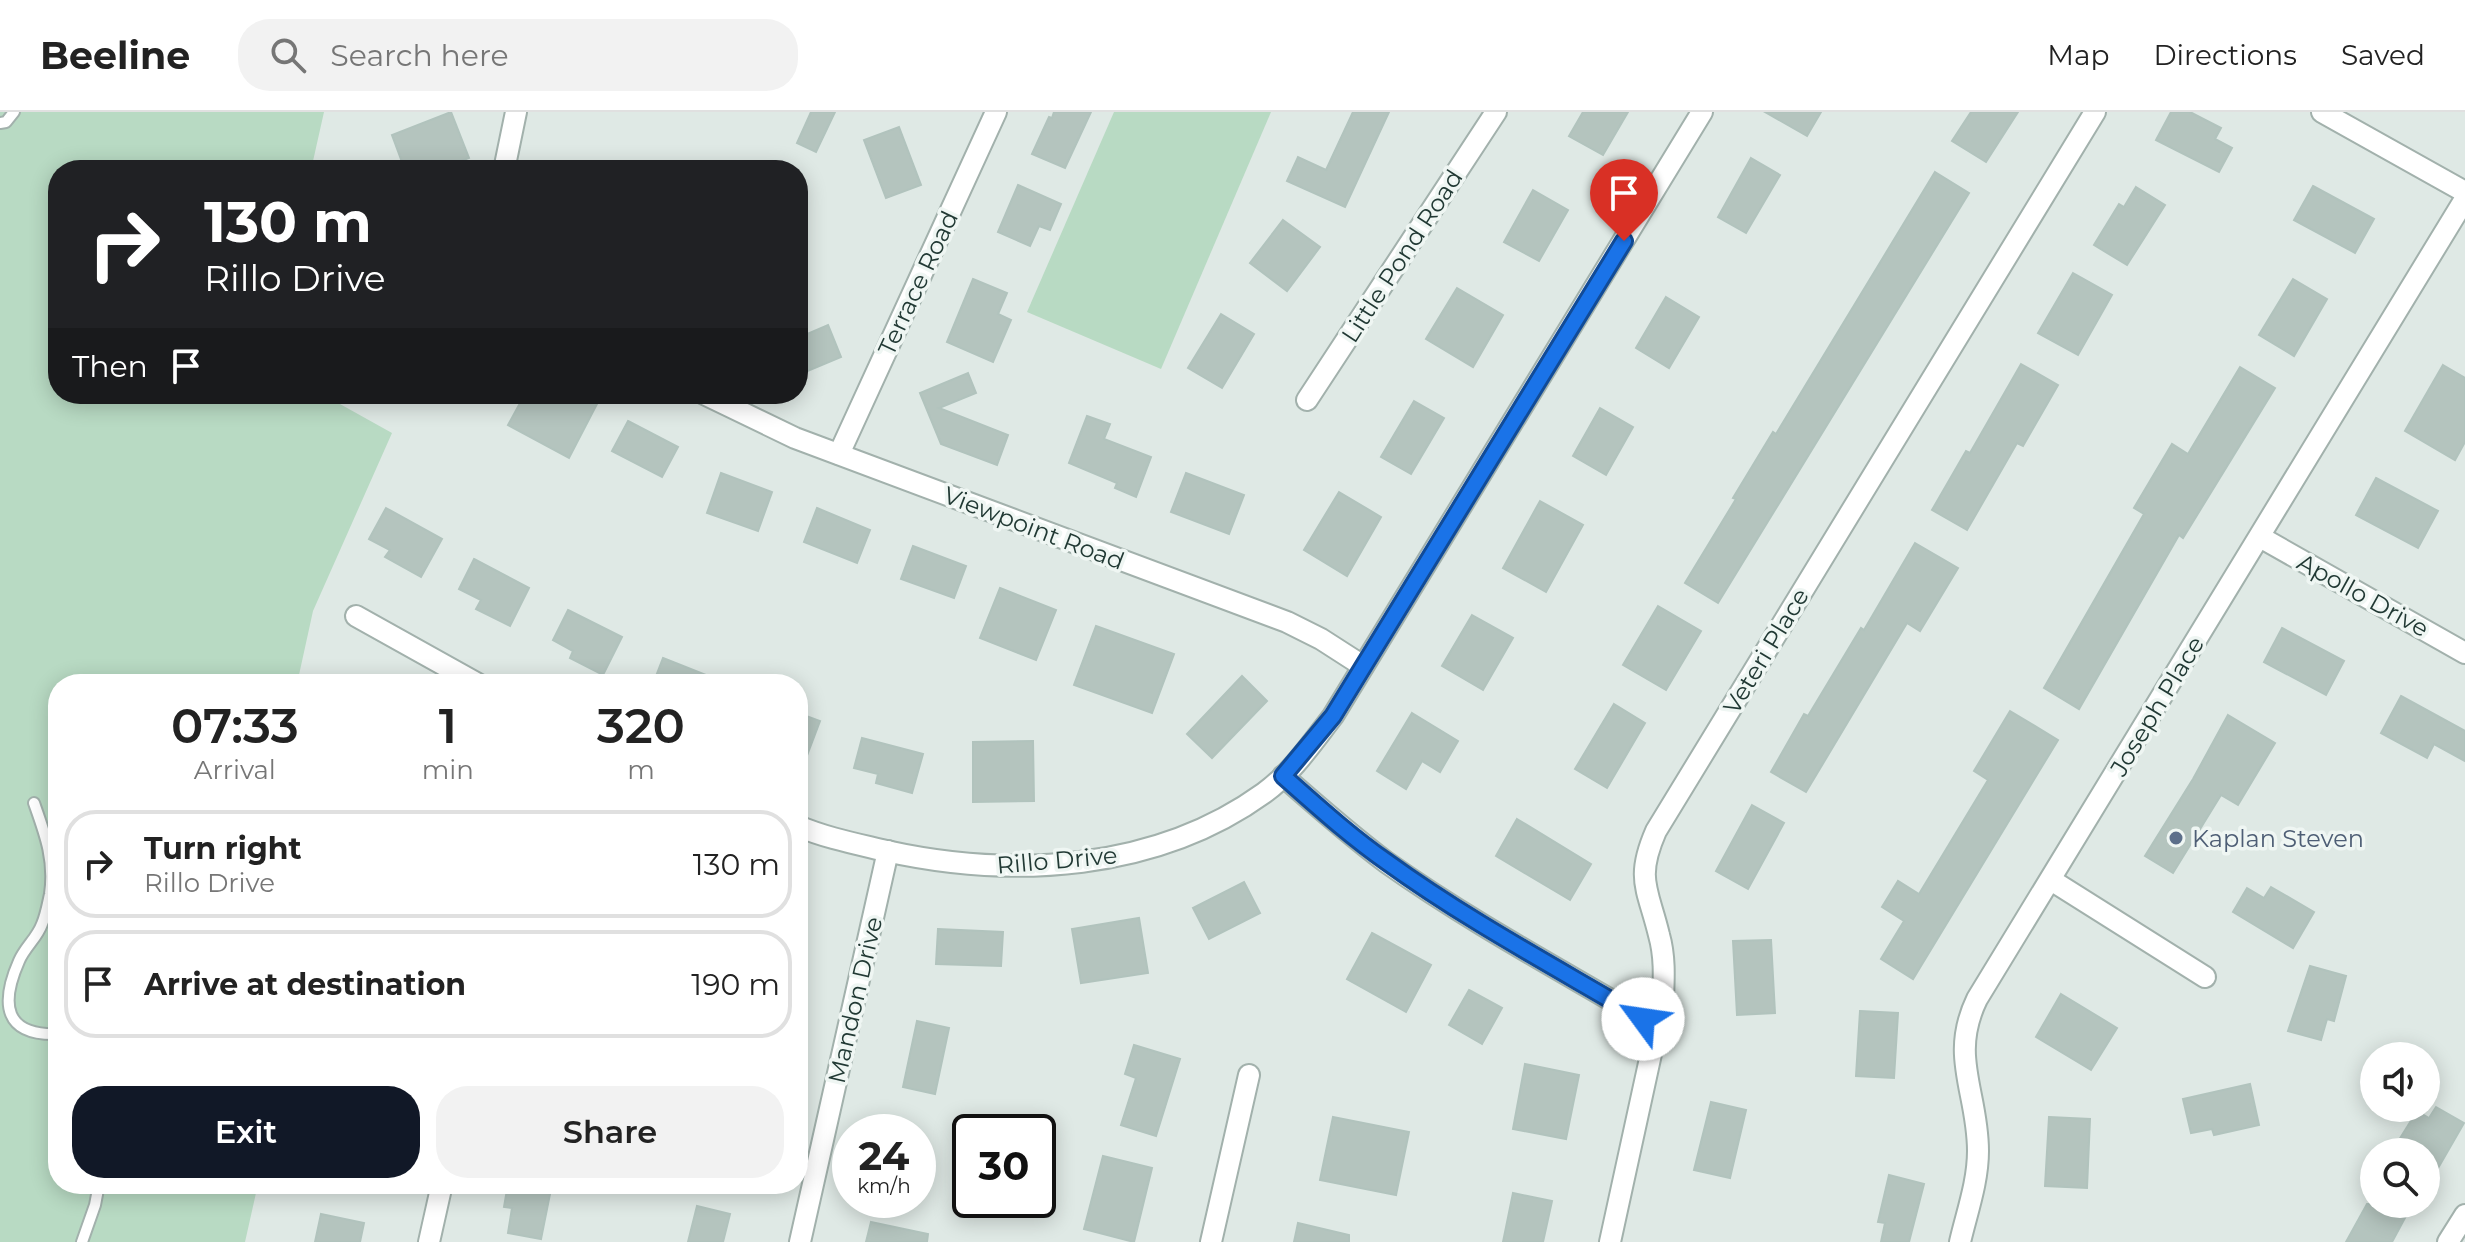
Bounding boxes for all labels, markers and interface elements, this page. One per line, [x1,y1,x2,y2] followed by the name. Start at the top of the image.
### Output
[238,19,798,91] search box
[40,32,190,79] text: Beeline
[266,33,310,77] icon: search
[330,37,509,74] text: Search here
[2047,38,2109,72] text: Map
[2153,38,2297,72] text: Directions
[2341,38,2425,72] text: Saved
[1590,159,1658,241] pin
[1335,164,1469,348] street label: Little Pond Road
[1602,171,1646,215] icon: arrive
[204,188,372,256] text: 130 m
[72,192,176,296] icon: right
[872,206,964,360] street label: Terrace Road
[204,256,385,300] text: Rillo Drive
[164,344,208,388] icon: arrive
[72,348,148,385] text: Then
[940,480,1128,576] street label: Viewpoint Road
[2292,547,2434,643] street label: Apollo Drive
[1717,583,1815,719] street label: Veteri Place
[2103,631,2210,782] street label: Joseph Place
[171,697,299,755] text: 07:33
[439,697,457,755] text: 1
[597,697,685,755] text: 320
[194,754,276,786] text: Arrival
[422,754,474,786] text: min
[627,754,655,786] text: m
[2192,824,2364,853] place label: Kaplan Steven
[2167,829,2185,847] marker: Kaplan Steven
[144,830,301,867] text: Turn right
[996,840,1118,880] street label: Rillo Drive
[76,842,120,886] icon: right
[693,846,780,883] text: 130 m
[144,867,275,899] text: Rillo Drive
[822,914,888,1086] street label: Mandon Drive
[76,962,120,1006] icon: arrive
[144,966,466,1003] text: Arrive at destination
[691,966,780,1003] text: 190 m
[1601,977,1685,1061] position arrow
[2360,1042,2440,1218] map controls
[2360,1042,2440,1122] button: sound
[72,1086,420,1178] button: Exit
[436,1086,784,1178] button: Share
[952,1114,1056,1218] speed limit sign: 30
[859,1131,909,1180] text: 24
[2360,1138,2440,1218] button: search
[857,1174,911,1198] text: km/h

